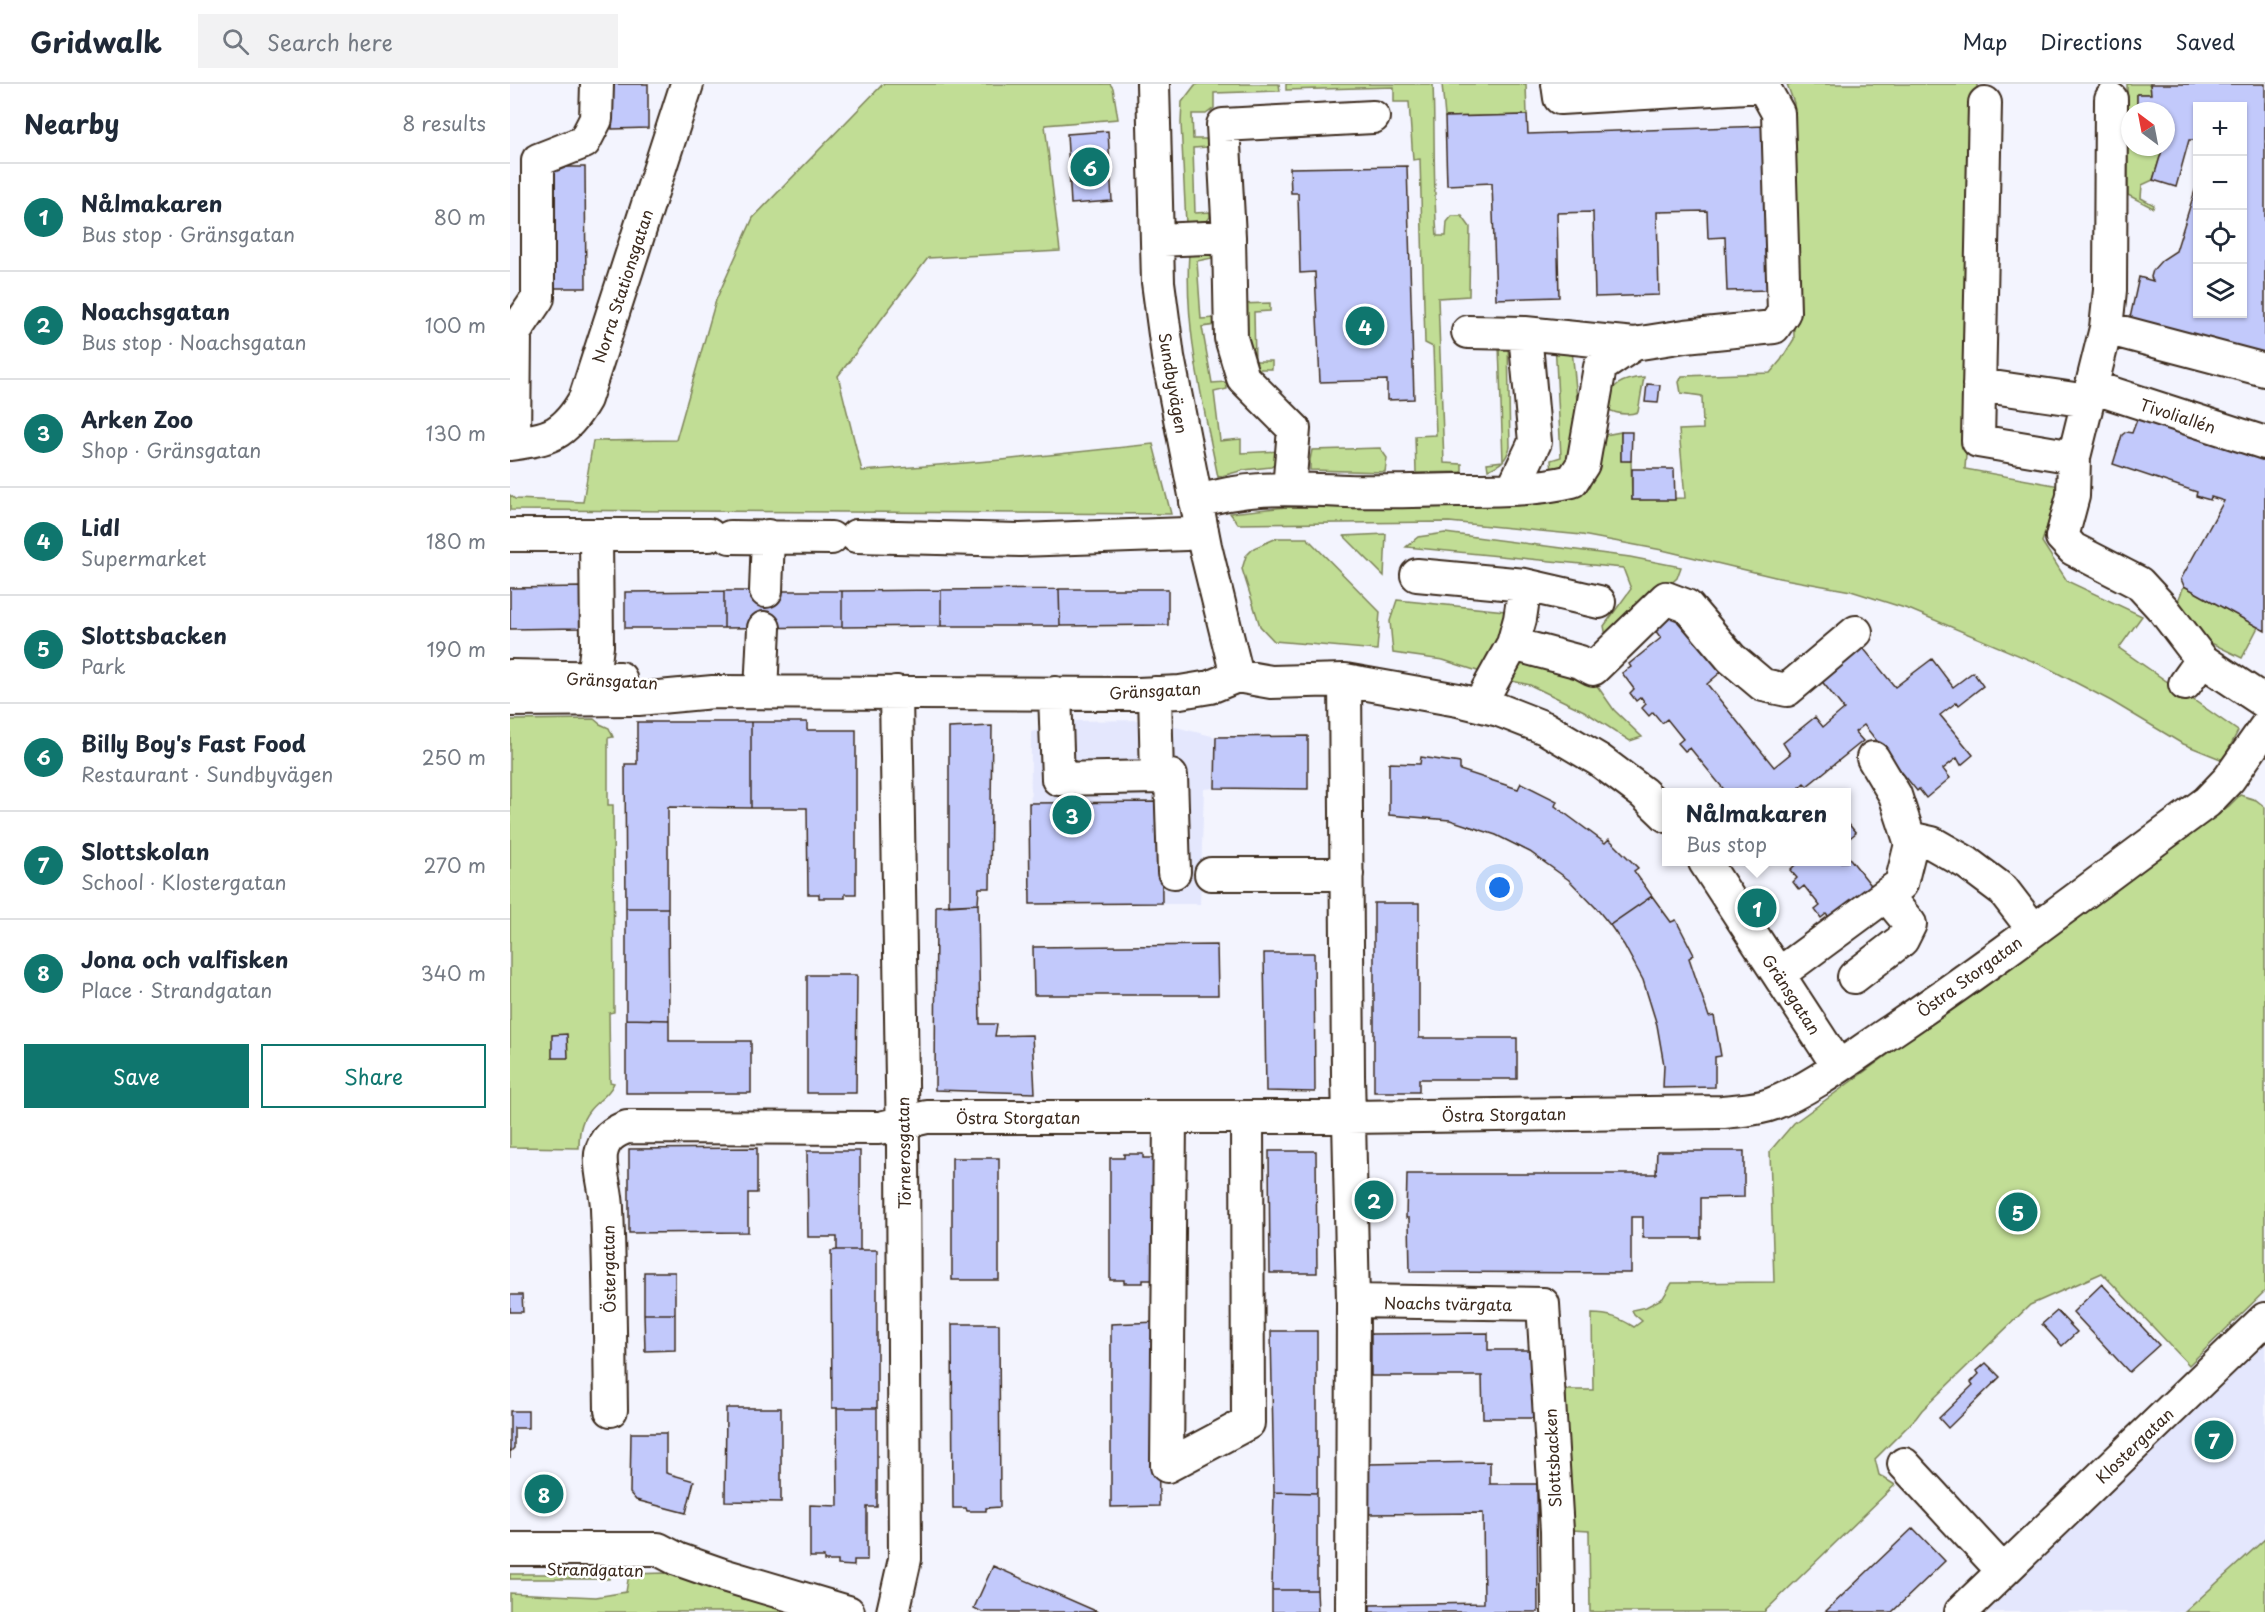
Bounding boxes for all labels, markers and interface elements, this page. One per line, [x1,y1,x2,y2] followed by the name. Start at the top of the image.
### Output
[198,14,618,68] search box
[30,20,162,63] text: Gridwalk
[219,25,252,58] icon: search
[267,25,393,58] text: Search here
[1962,25,2007,57] text: Map
[2040,25,2142,57] text: Directions
[2175,25,2235,57] text: Saved
[2121,102,2175,156] north arrow
[2193,102,2247,318] map controls
[2193,102,2247,156] button: +
[24,104,119,143] text: Nearby
[402,108,486,138] text: 8 results
[1070,144,1110,190] pin: 6
[2193,156,2247,210] button: −
[81,186,222,219] text: Nålmakaren
[39,202,48,232] text: 1
[434,202,486,232] text: 80 m
[586,206,658,366] street label: Norra Stationsgatan
[2193,210,2247,264] button: locate
[81,219,295,249] text: Bus stop · Gränsgatan
[2193,264,2247,318] button: layers
[81,294,230,327] text: Noachsgatan
[1346,304,1384,348] pin: 4
[36,310,51,340] text: 2
[425,310,486,340] text: 100 m
[81,327,306,357] text: Bus stop · Noachsgatan
[1153,331,1195,435] street label: Sundbyvägen
[2137,391,2219,439] street label: Tivoliallén
[81,402,193,435] text: Arken Zoo
[37,418,50,448] text: 3
[426,418,486,448] text: 130 m
[81,435,261,465] text: Shop · Gränsgatan
[81,510,120,543] text: Lidl
[37,526,50,556] text: 4
[426,526,486,556] text: 180 m
[81,543,207,573] text: Supermarket
[81,618,227,651] text: Slottsbacken
[37,634,50,664] text: 5
[427,634,486,664] text: 190 m
[81,651,126,681] text: Park
[565,666,659,694] street label: Gränsgatan
[1108,676,1202,704] street label: Gränsgatan
[81,726,306,759] text: Billy Boy's Fast Food
[36,742,51,772] text: 6
[422,742,486,772] text: 250 m
[81,759,333,789] text: Restaurant · Sundbyvägen
[1662,788,1851,866] popup
[1052,792,1092,838] pin: 3
[1686,796,1827,829] text: Nålmakaren
[1686,829,1767,859] text: Bus stop
[81,834,210,867] text: Slottskolan
[38,850,49,880] text: 7
[423,850,486,880] text: 270 m
[81,867,287,897] text: School · Klostergatan
[1485,873,1514,902] your location
[1738,886,1776,930] pin: 1
[1912,930,2026,1022] street label: Östra Storgatan
[81,942,288,975] text: Jona och valfisken
[1757,949,1827,1039] street label: Gränsgatan
[37,958,50,988] text: 8
[421,958,486,988] text: 340 m
[81,975,272,1005] text: Place · Strandgatan
[24,1044,249,1108] button: Save
[261,1044,486,1108] button: Share
[890,1097,916,1209] street label: Törnerosgatan
[1442,1101,1566,1127] street label: Östra Storgatan
[956,1105,1080,1129] street label: Östra Storgatan
[1354,1178,1394,1222] pin: 2
[1998,1190,2038,1234] pin: 5
[595,1225,621,1313] street label: Östergatan
[1384,1290,1512,1316] street label: Noachs tvärgata
[2090,1402,2178,1488] street label: Klostergatan
[1537,1408,1567,1508] street label: Slottsbacken
[2194,1418,2234,1462] pin: 7
[525,1472,564,1516] pin: 8
[546,1556,644,1582] street label: Strandgatan

